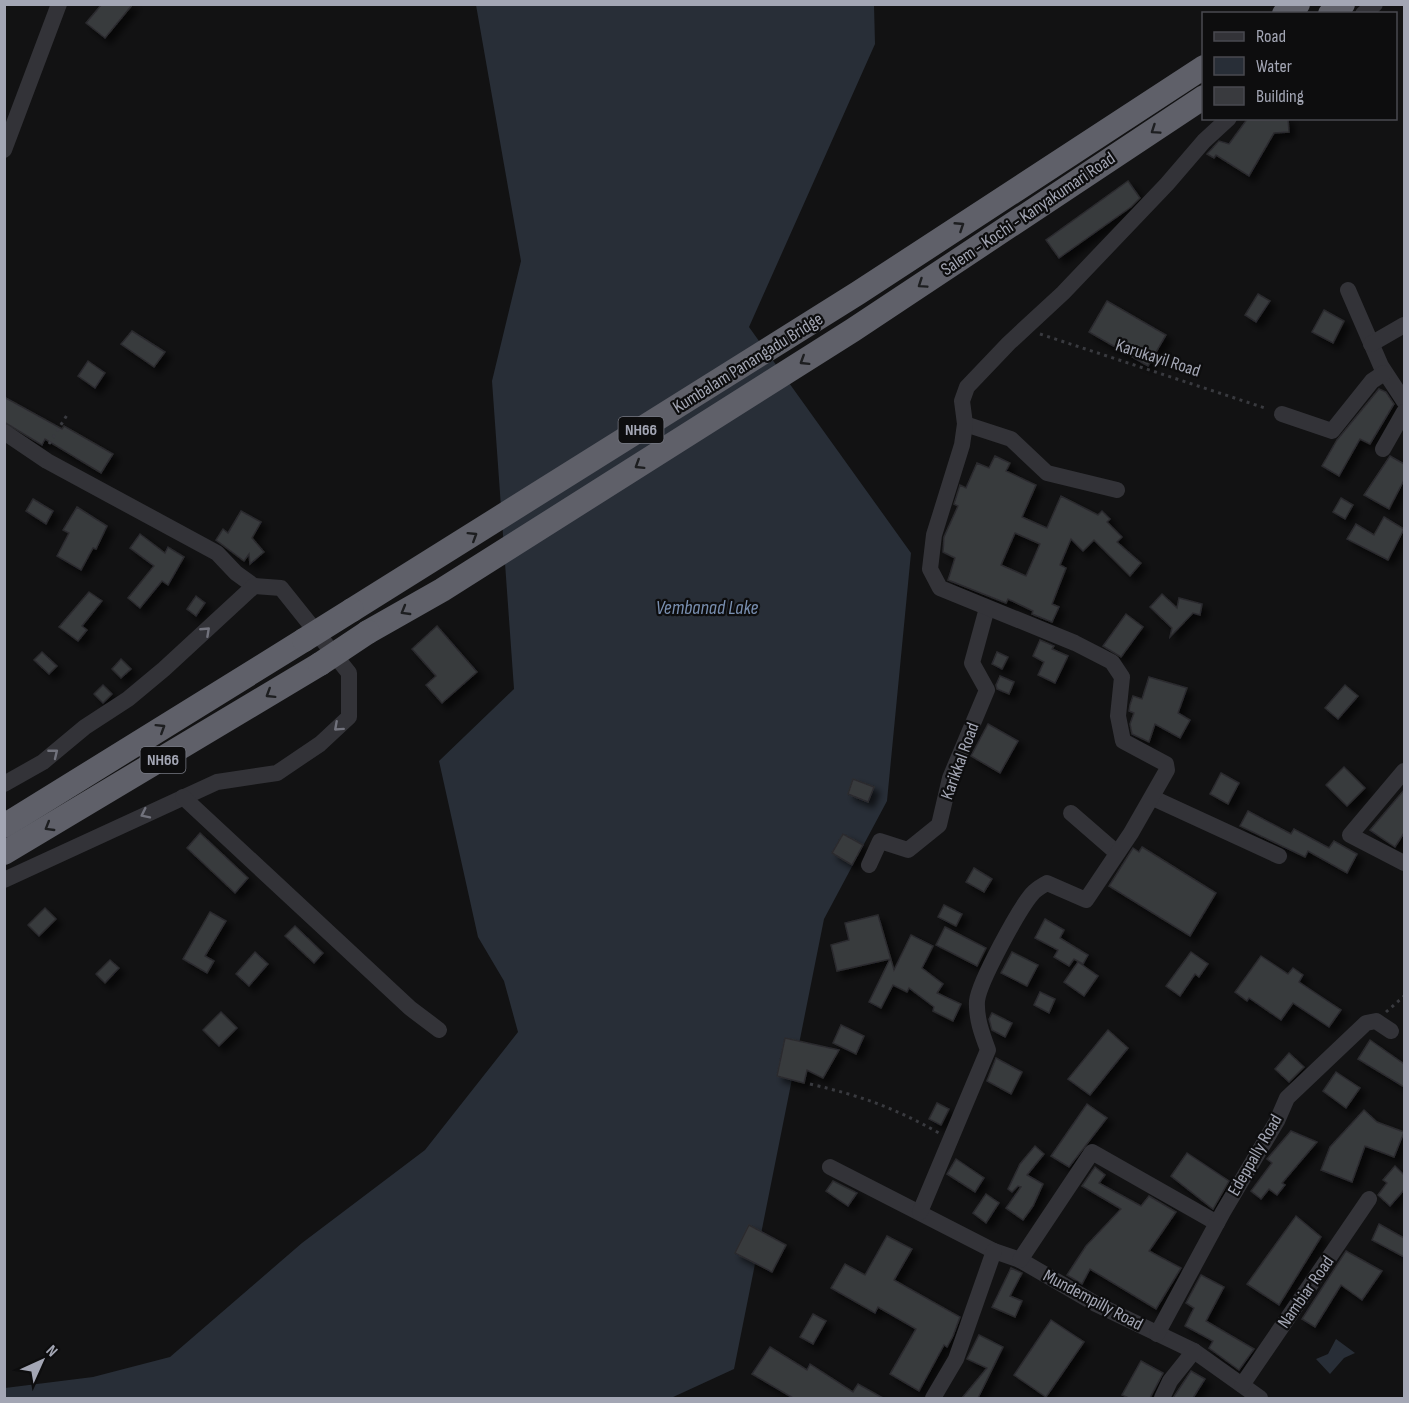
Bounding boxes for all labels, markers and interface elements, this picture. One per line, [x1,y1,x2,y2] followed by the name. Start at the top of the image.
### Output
[1202,12,1397,120] legend
[1256,26,1286,47] text: Road
[1256,56,1292,77] text: Water
[1256,86,1304,107] text: Building
[1151,123,1162,134] one-way arrow
[937,148,1119,280] street label: Salem - Kochi - Kanyakumari Road
[954,222,964,234] one-way arrow
[918,277,929,288] one-way arrow
[669,308,827,418] street label: Kumbalam Panangadu Bridge
[1113,334,1203,382] street label: Karukayil Road
[800,354,810,366] one-way arrow
[618,417,664,443] road number: NH66
[635,458,645,470] one-way arrow
[467,531,477,543] one-way arrow
[656,596,759,620] water label: Vembanad Lake
[401,604,411,615] one-way arrow
[199,627,210,638] one-way arrow
[266,687,276,699] one-way arrow
[335,720,345,731] one-way arrow
[936,720,984,802] street label: Karikkal Road
[155,724,165,736] one-way arrow
[140,747,186,773] road number: NH66
[47,749,58,760] one-way arrow
[141,807,152,819] one-way arrow
[45,820,55,831] one-way arrow
[1223,1111,1287,1199] street label: Edeppally Road
[1273,1252,1339,1332] street label: Nambiar Road
[1040,1265,1146,1335] street label: Mundempilly Road
[12,1331,72,1391] north arrow
[42,1342,61,1361] text: N

